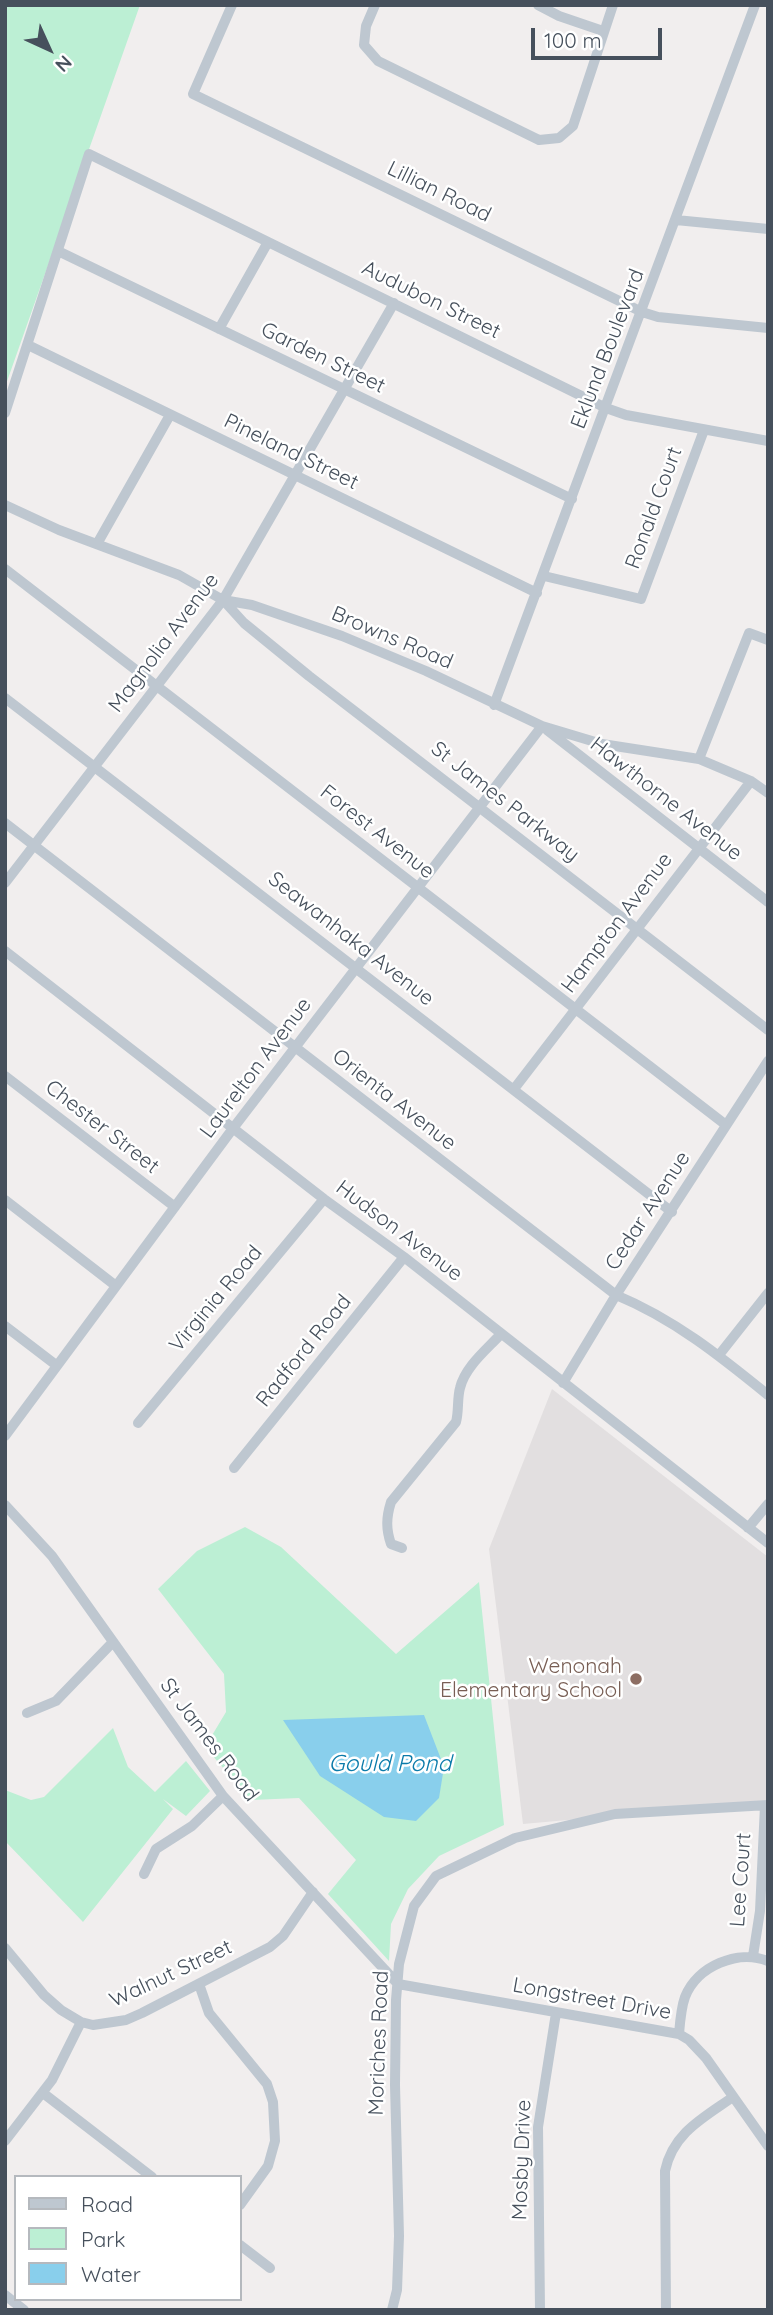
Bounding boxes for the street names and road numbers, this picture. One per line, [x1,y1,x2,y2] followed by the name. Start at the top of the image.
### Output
[383,156,495,228] street label: Lillian Road
[358,256,504,344] street label: Audubon Street
[566,266,650,432] street label: Eklund Boulevard
[257,317,389,399] street label: Garden Street
[220,409,362,495] street label: Pineland Street
[620,443,688,573] street label: Ronald Court
[103,568,225,718] street label: Magnolia Avenue
[327,601,457,675] street label: Browns Road
[585,732,747,866] street label: Hawthorne Avenue
[426,736,584,868] street label: St James Parkway
[315,780,439,884] street label: Forest Avenue
[556,848,678,998] street label: Hampton Avenue
[263,867,439,1011] street label: Seawanhaka Avenue
[195,993,317,1143] street label: Laurelton Avenue
[327,1044,461,1156] street label: Orienta Avenue
[40,1075,164,1179] street label: Chester Street
[600,1147,696,1275] street label: Cedar Avenue
[331,1175,467,1287] street label: Hudson Avenue
[164,1241,268,1357] street label: Virginia Road
[251,1290,357,1412] street label: Radford Road
[154,1673,264,1807] street label: St James Road
[725,1832,757,1928] street label: Lee Court
[106,1935,236,2013] street label: Walnut Street
[364,1970,394,2116] street label: Moriches Road
[511,1973,673,2025] street label: Longstreet Drive
[507,2099,537,2221] street label: Mosby Drive

